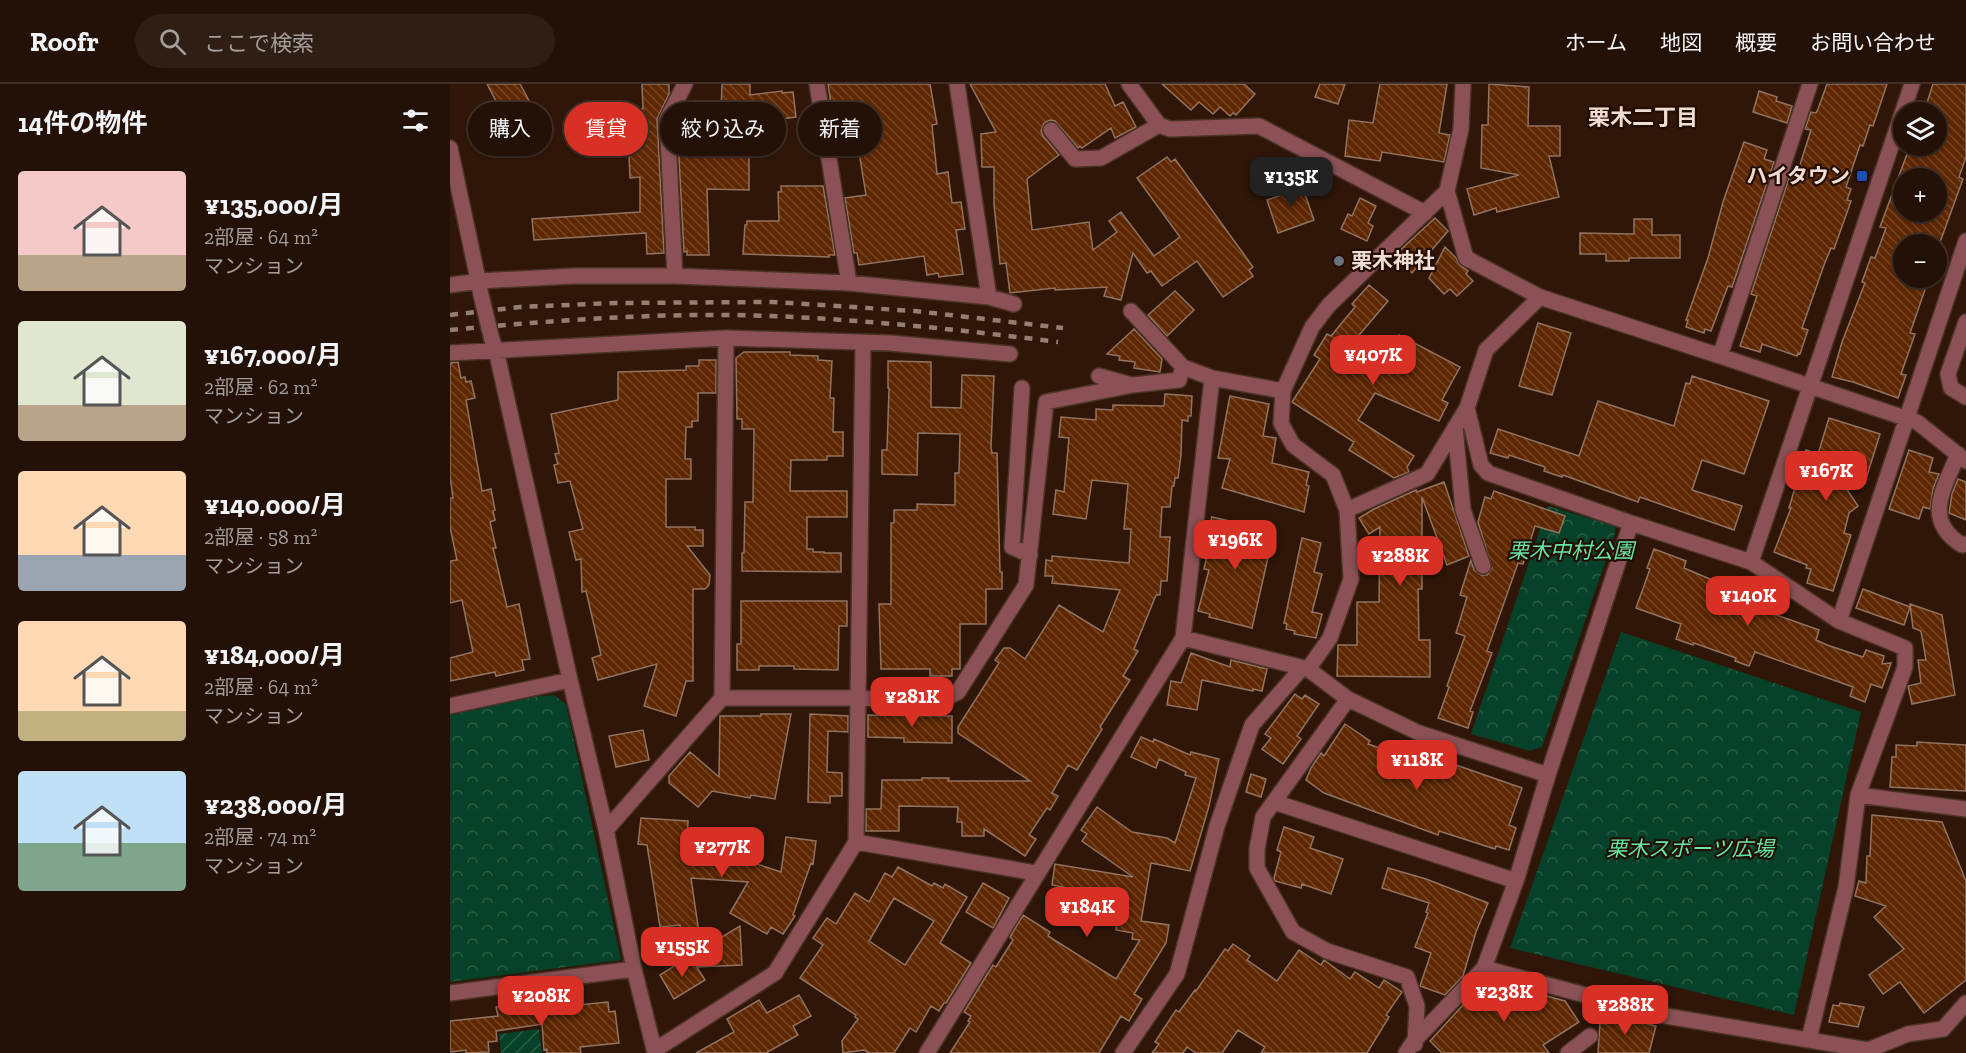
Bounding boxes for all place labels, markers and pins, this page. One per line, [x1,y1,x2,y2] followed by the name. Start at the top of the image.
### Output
[1249,157,1333,208] pin: ¥135K
[1746,163,1850,188] place label: ハイタウン
[1855,169,1869,183] marker: ハイタウン
[1351,248,1435,273] place label: 栗木神社
[1332,254,1346,268] marker: 栗木神社
[1331,335,1415,386] pin: ¥407K
[1784,451,1868,502] pin: ¥167K
[1193,520,1277,571] pin: ¥196K
[1358,536,1442,587] pin: ¥288K
[1706,576,1790,627] pin: ¥140K
[870,677,954,728] pin: ¥281K
[1375,740,1459,791] pin: ¥118K
[680,827,764,878] pin: ¥277K
[1045,887,1129,938] pin: ¥184K
[640,927,724,978] pin: ¥155K
[1462,972,1546,1023] pin: ¥238K
[499,976,583,1027] pin: ¥208K
[1583,985,1667,1036] pin: ¥288K

